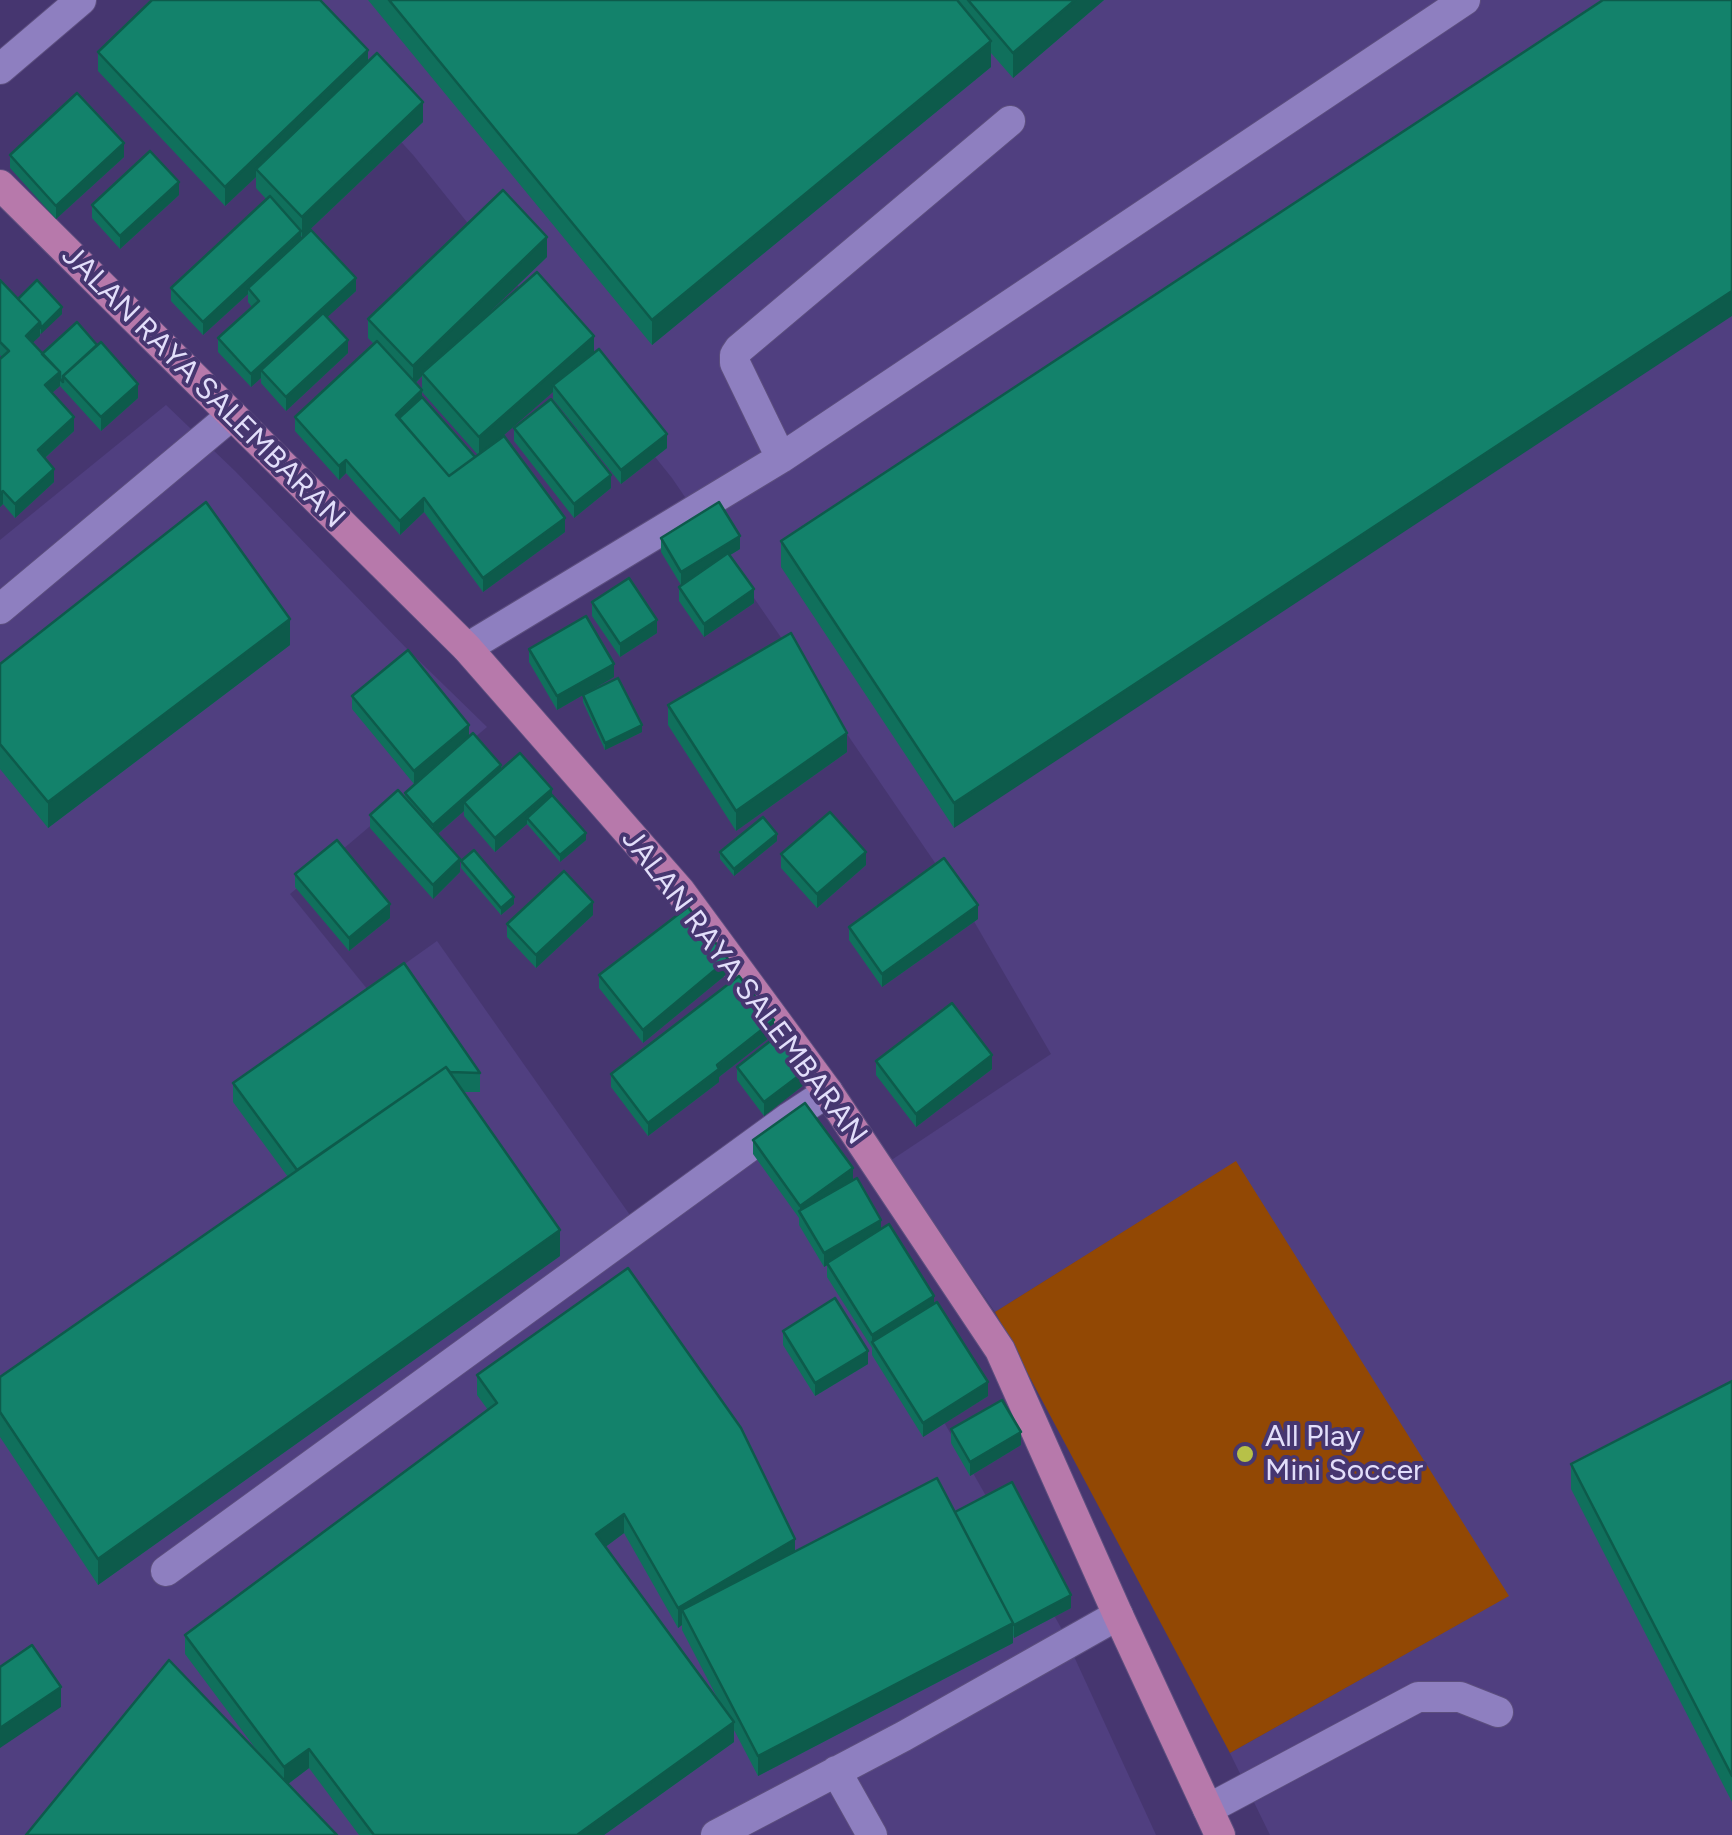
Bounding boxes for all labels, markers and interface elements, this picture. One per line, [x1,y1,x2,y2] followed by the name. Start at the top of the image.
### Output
[54,238,352,536] street label: JALAN RAYA SALEMBARAN
[614,822,874,1152] street label: JALAN RAYA SALEMBARAN
[1265,1419,1423,1490] place label: All Play Mini Soccer
[1234,1443,1256,1465] marker: All Play Mini Soccer

